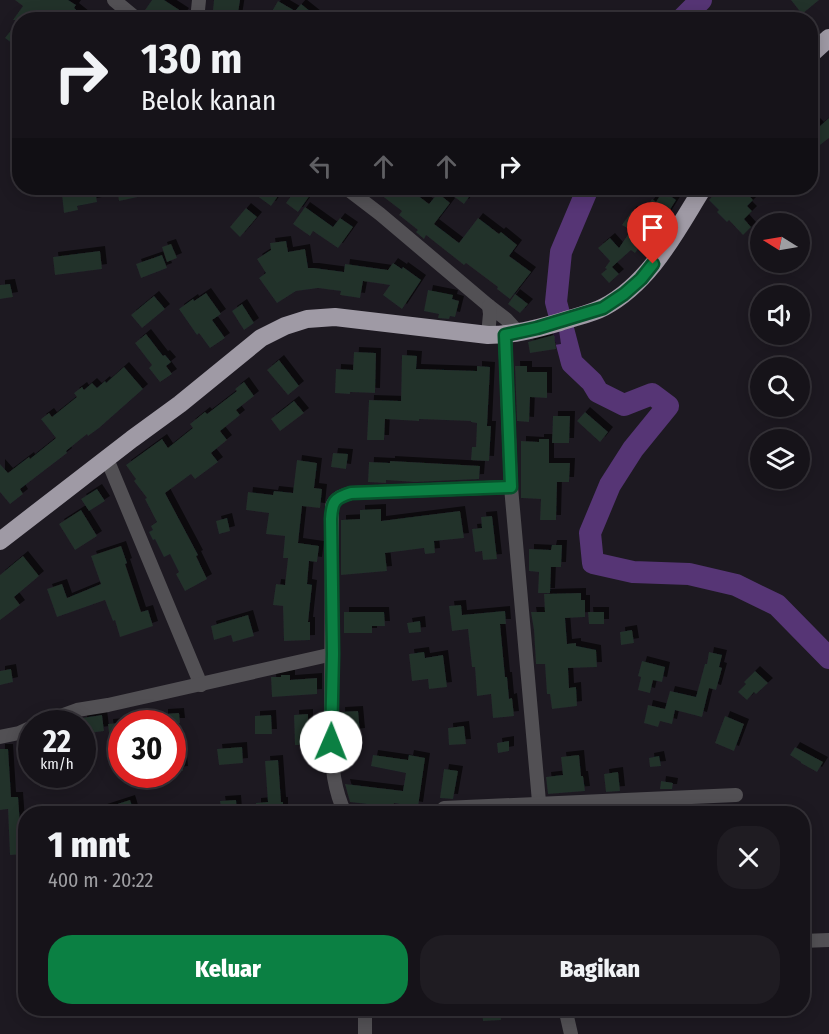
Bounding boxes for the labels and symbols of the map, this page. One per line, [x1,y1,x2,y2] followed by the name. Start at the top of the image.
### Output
[627,202,678,264] pin
[750,213,810,273] north arrow
[108,710,186,788] speed limit sign: 30
[299,710,363,774] position arrow

